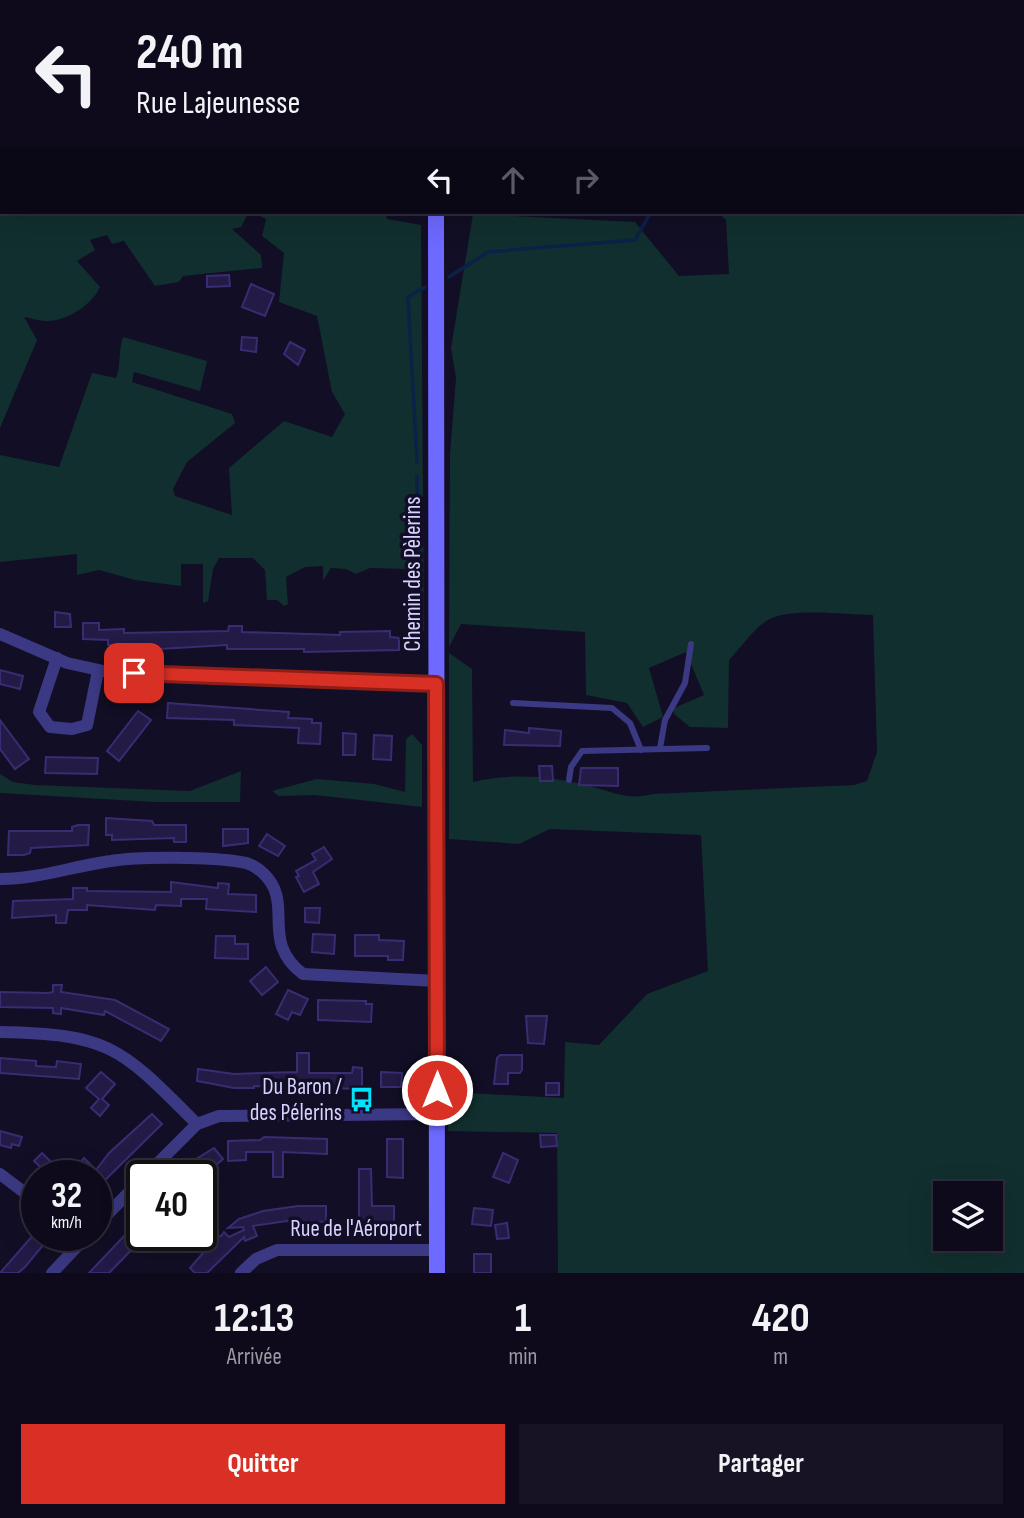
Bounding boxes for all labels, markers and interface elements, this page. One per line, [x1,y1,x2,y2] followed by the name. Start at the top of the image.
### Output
[136,24,244,83] text: 240 m
[21,28,112,119] icon: left
[136,84,300,123] text: Rue Lajeunesse
[421,161,459,199] icon: left
[494,161,532,199] icon: ahead
[567,161,605,199] icon: right
[399,497,427,652] street label: Chemin des Pèlerins
[104,643,164,703] pin
[115,654,153,692] icon: arrive
[400,1053,474,1127] position arrow
[250,1073,342,1127] place label: Du Baron / des Pélerins
[348,1086,376,1114] bus stop icon: Du Baron / des Pélerins
[126,1160,217,1251] speed limit sign: 40
[51,1175,82,1218] text: 32
[933,1181,1003,1251] map controls
[933,1181,1003,1251] button: layers
[51,1212,82,1233] text: km/h
[290,1215,422,1243] street label: Rue de l'Aéroport
[214,1293,294,1344] text: 12:13
[515,1293,531,1344] text: 1
[752,1293,810,1344] text: 420
[227,1343,282,1371] text: Arrivée
[509,1343,537,1371] text: min
[773,1343,788,1371] text: m
[21,1424,505,1504] button: Quitter
[519,1424,1003,1504] button: Partager

